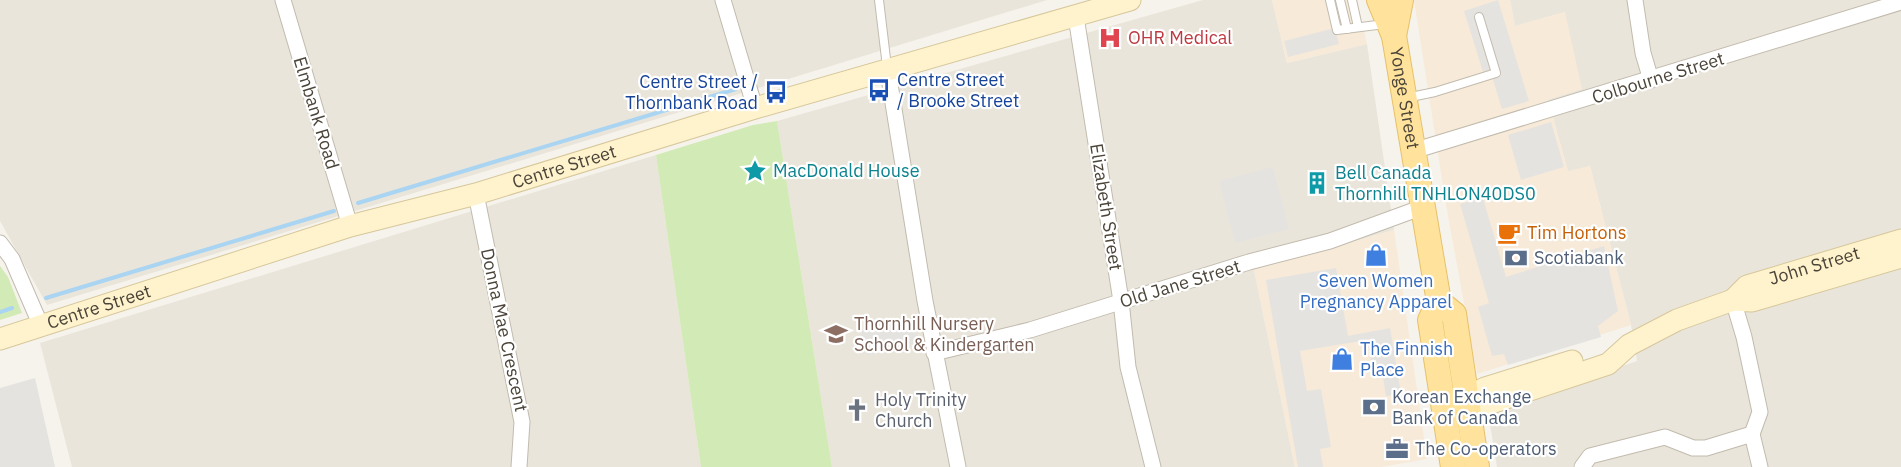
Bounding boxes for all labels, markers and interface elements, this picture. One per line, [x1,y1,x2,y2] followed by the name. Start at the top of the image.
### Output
[1097,25,1123,51] hospital icon: OHR Medical
[1128,26,1232,49] place label: OHR Medical
[1385,45,1425,151] street label: Yonge Street
[1589,46,1727,109] street label: Colbourne Street
[288,54,345,172] street label: Elmbank Road
[897,68,1019,112] place label: Centre Street / Brooke Street
[625,70,758,114] place label: Centre Street / Thornbank Road
[866,77,892,103] bus stop icon: Centre Street / Brooke Street
[763,79,789,105] bus stop icon: Centre Street / Thornbank Road
[509,140,619,193] street label: Centre Street
[1085,142,1128,272] street label: Elizabeth Street
[742,158,768,184] place icon: MacDonald House
[773,159,920,182] place label: MacDonald House
[1335,161,1536,205] place label: Bell Canada Thornhill TNHLON40DS0
[1304,170,1330,196] building icon: Bell Canada Thornhill TNHLON40DS0
[1496,220,1522,246] cafe icon: Tim Hortons
[1527,221,1627,244] place label: Tim Hortons
[1766,241,1862,290] street label: John Street
[1363,242,1389,268] shop icon: Seven Women Pregnancy Apparel
[1503,245,1529,271] bank icon: Scotiabank
[476,246,533,414] street label: Donna Mae Crescent
[1534,246,1624,269] place label: Scotiabank
[1117,254,1243,313] street label: Old Jane Street
[1300,269,1452,313] place label: Seven Women Pregnancy Apparel
[44,279,154,334] street label: Centre Street
[854,312,1035,356] place label: Thornhill Nursery School & Kindergarten
[823,321,849,347] school or university icon: Thornhill Nursery School & Kindergarten
[1360,337,1453,381] place label: The Finnish Place
[1329,346,1355,372] shop icon: The Finnish Place
[1392,385,1531,429] place label: Korean Exchange Bank of Canada
[875,388,966,432] place label: Holy Trinity Church
[1361,394,1387,420] bank icon: Korean Exchange Bank of Canada
[844,397,870,423] church icon: Holy Trinity Church
[1384,436,1410,462] office icon: The Co-operators
[1415,437,1557,460] place label: The Co-operators

